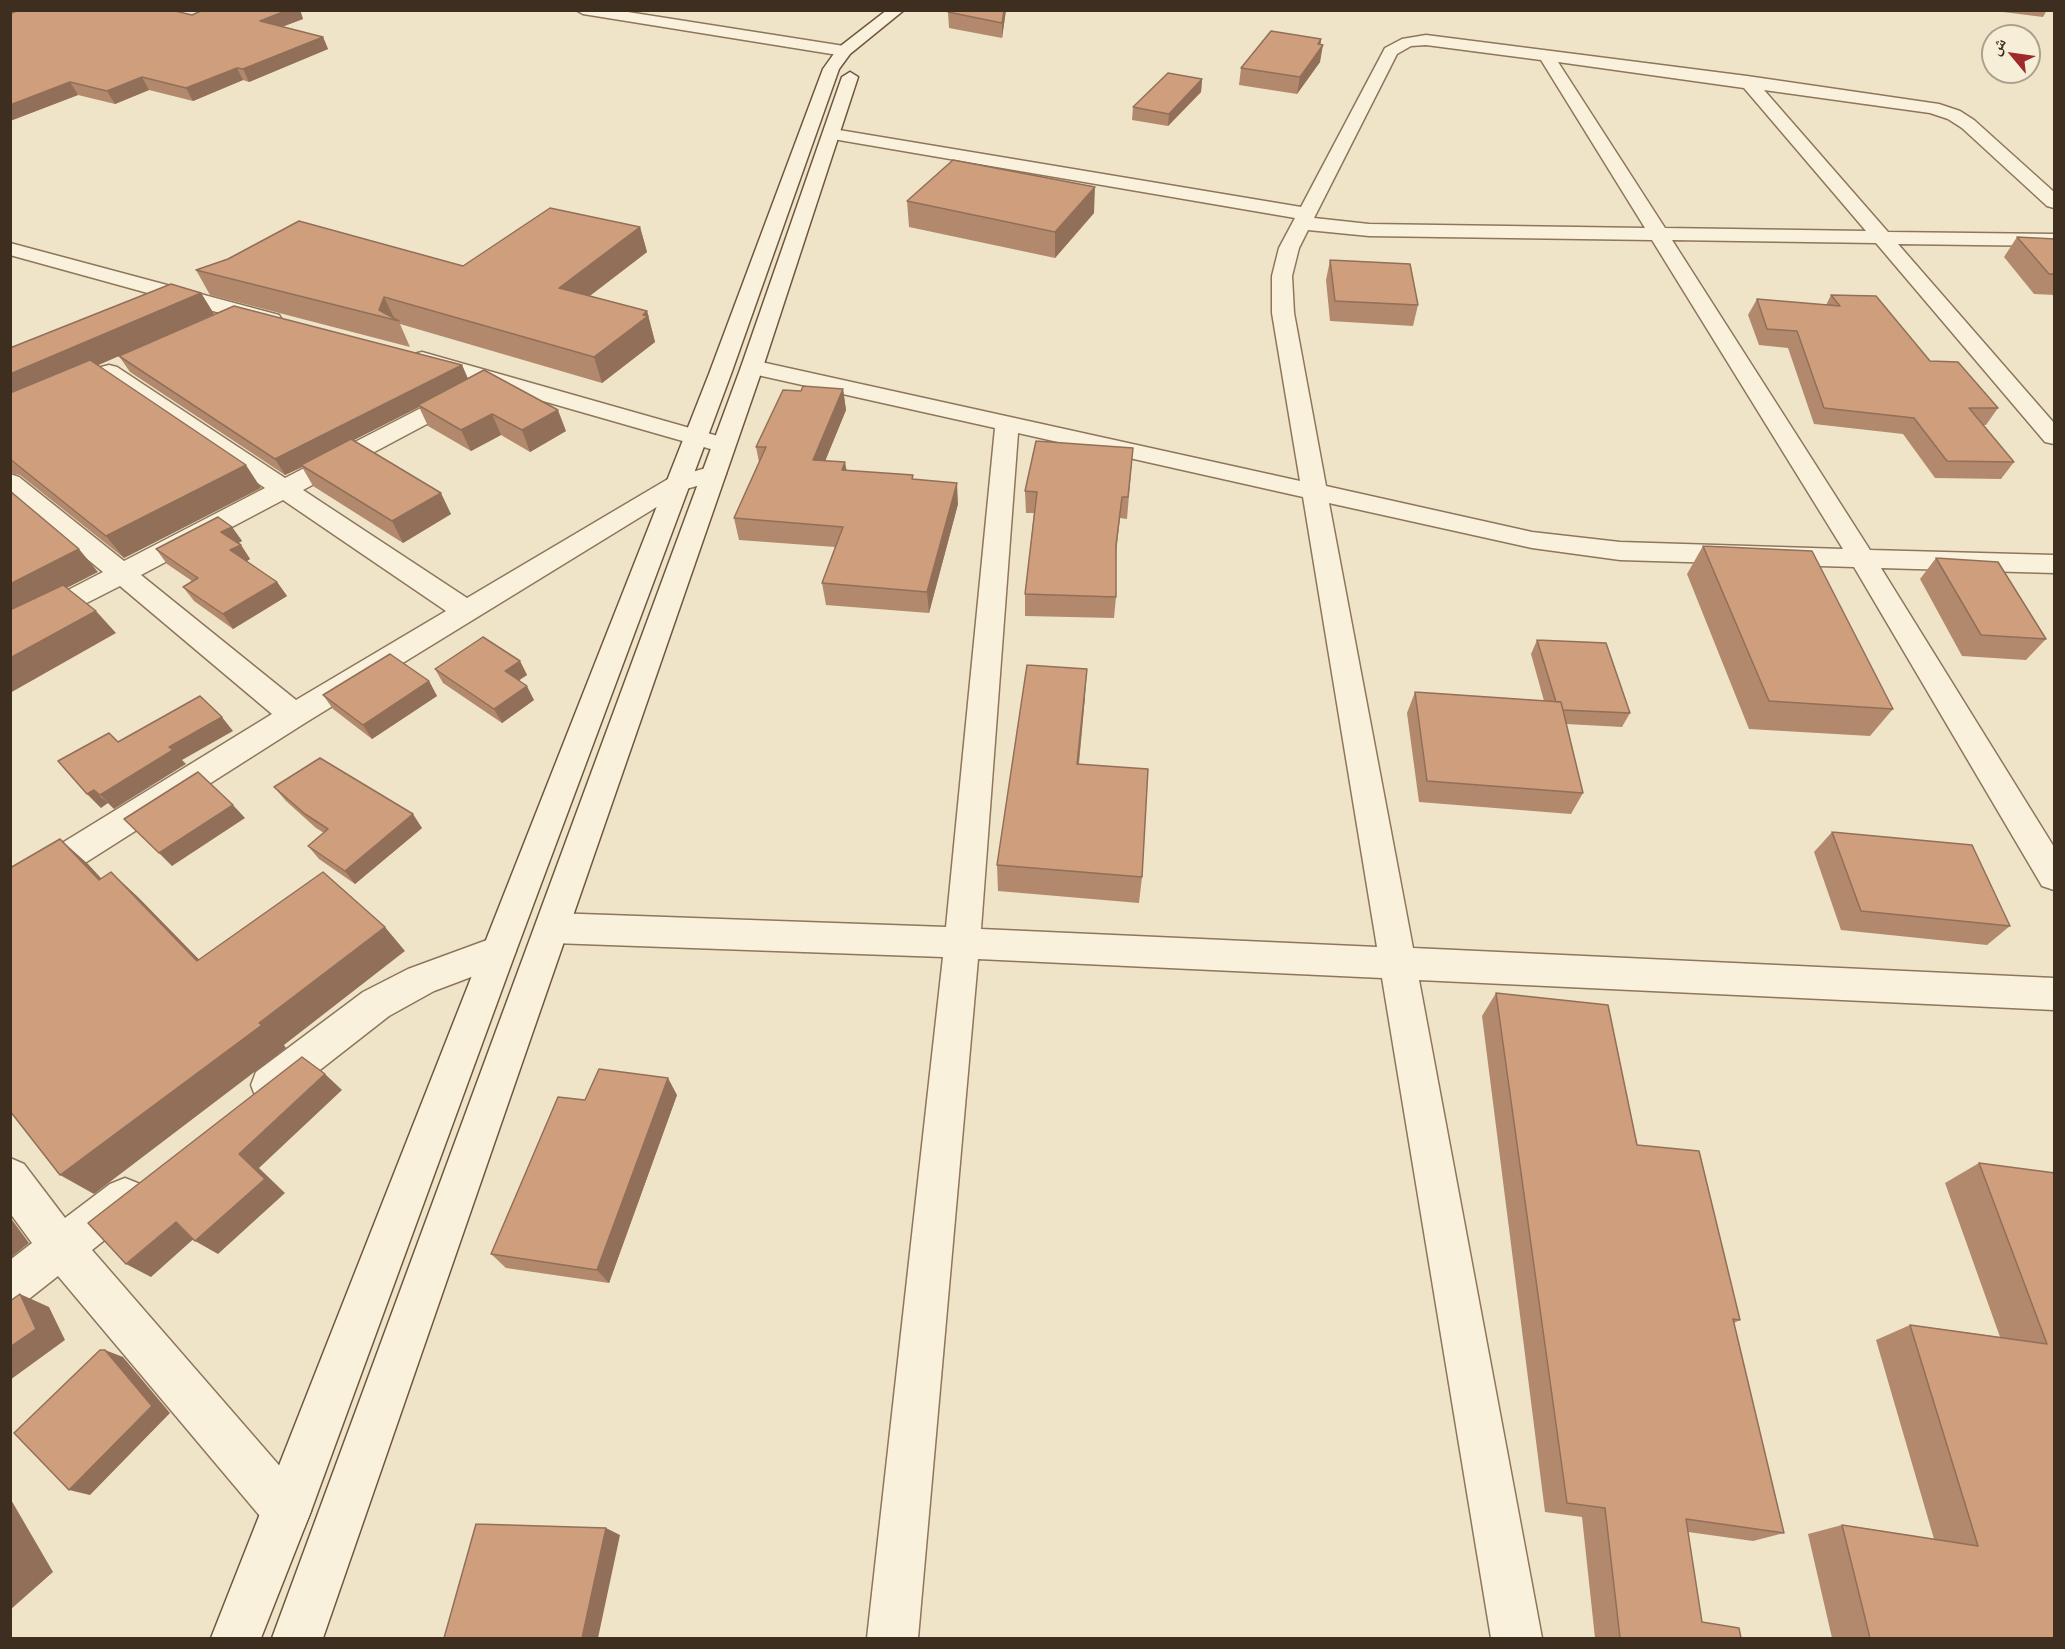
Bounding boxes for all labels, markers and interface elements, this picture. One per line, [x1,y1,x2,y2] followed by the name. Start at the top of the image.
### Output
[1981,24,2041,84] north arrow
[1983,33,2011,59] text: ش

